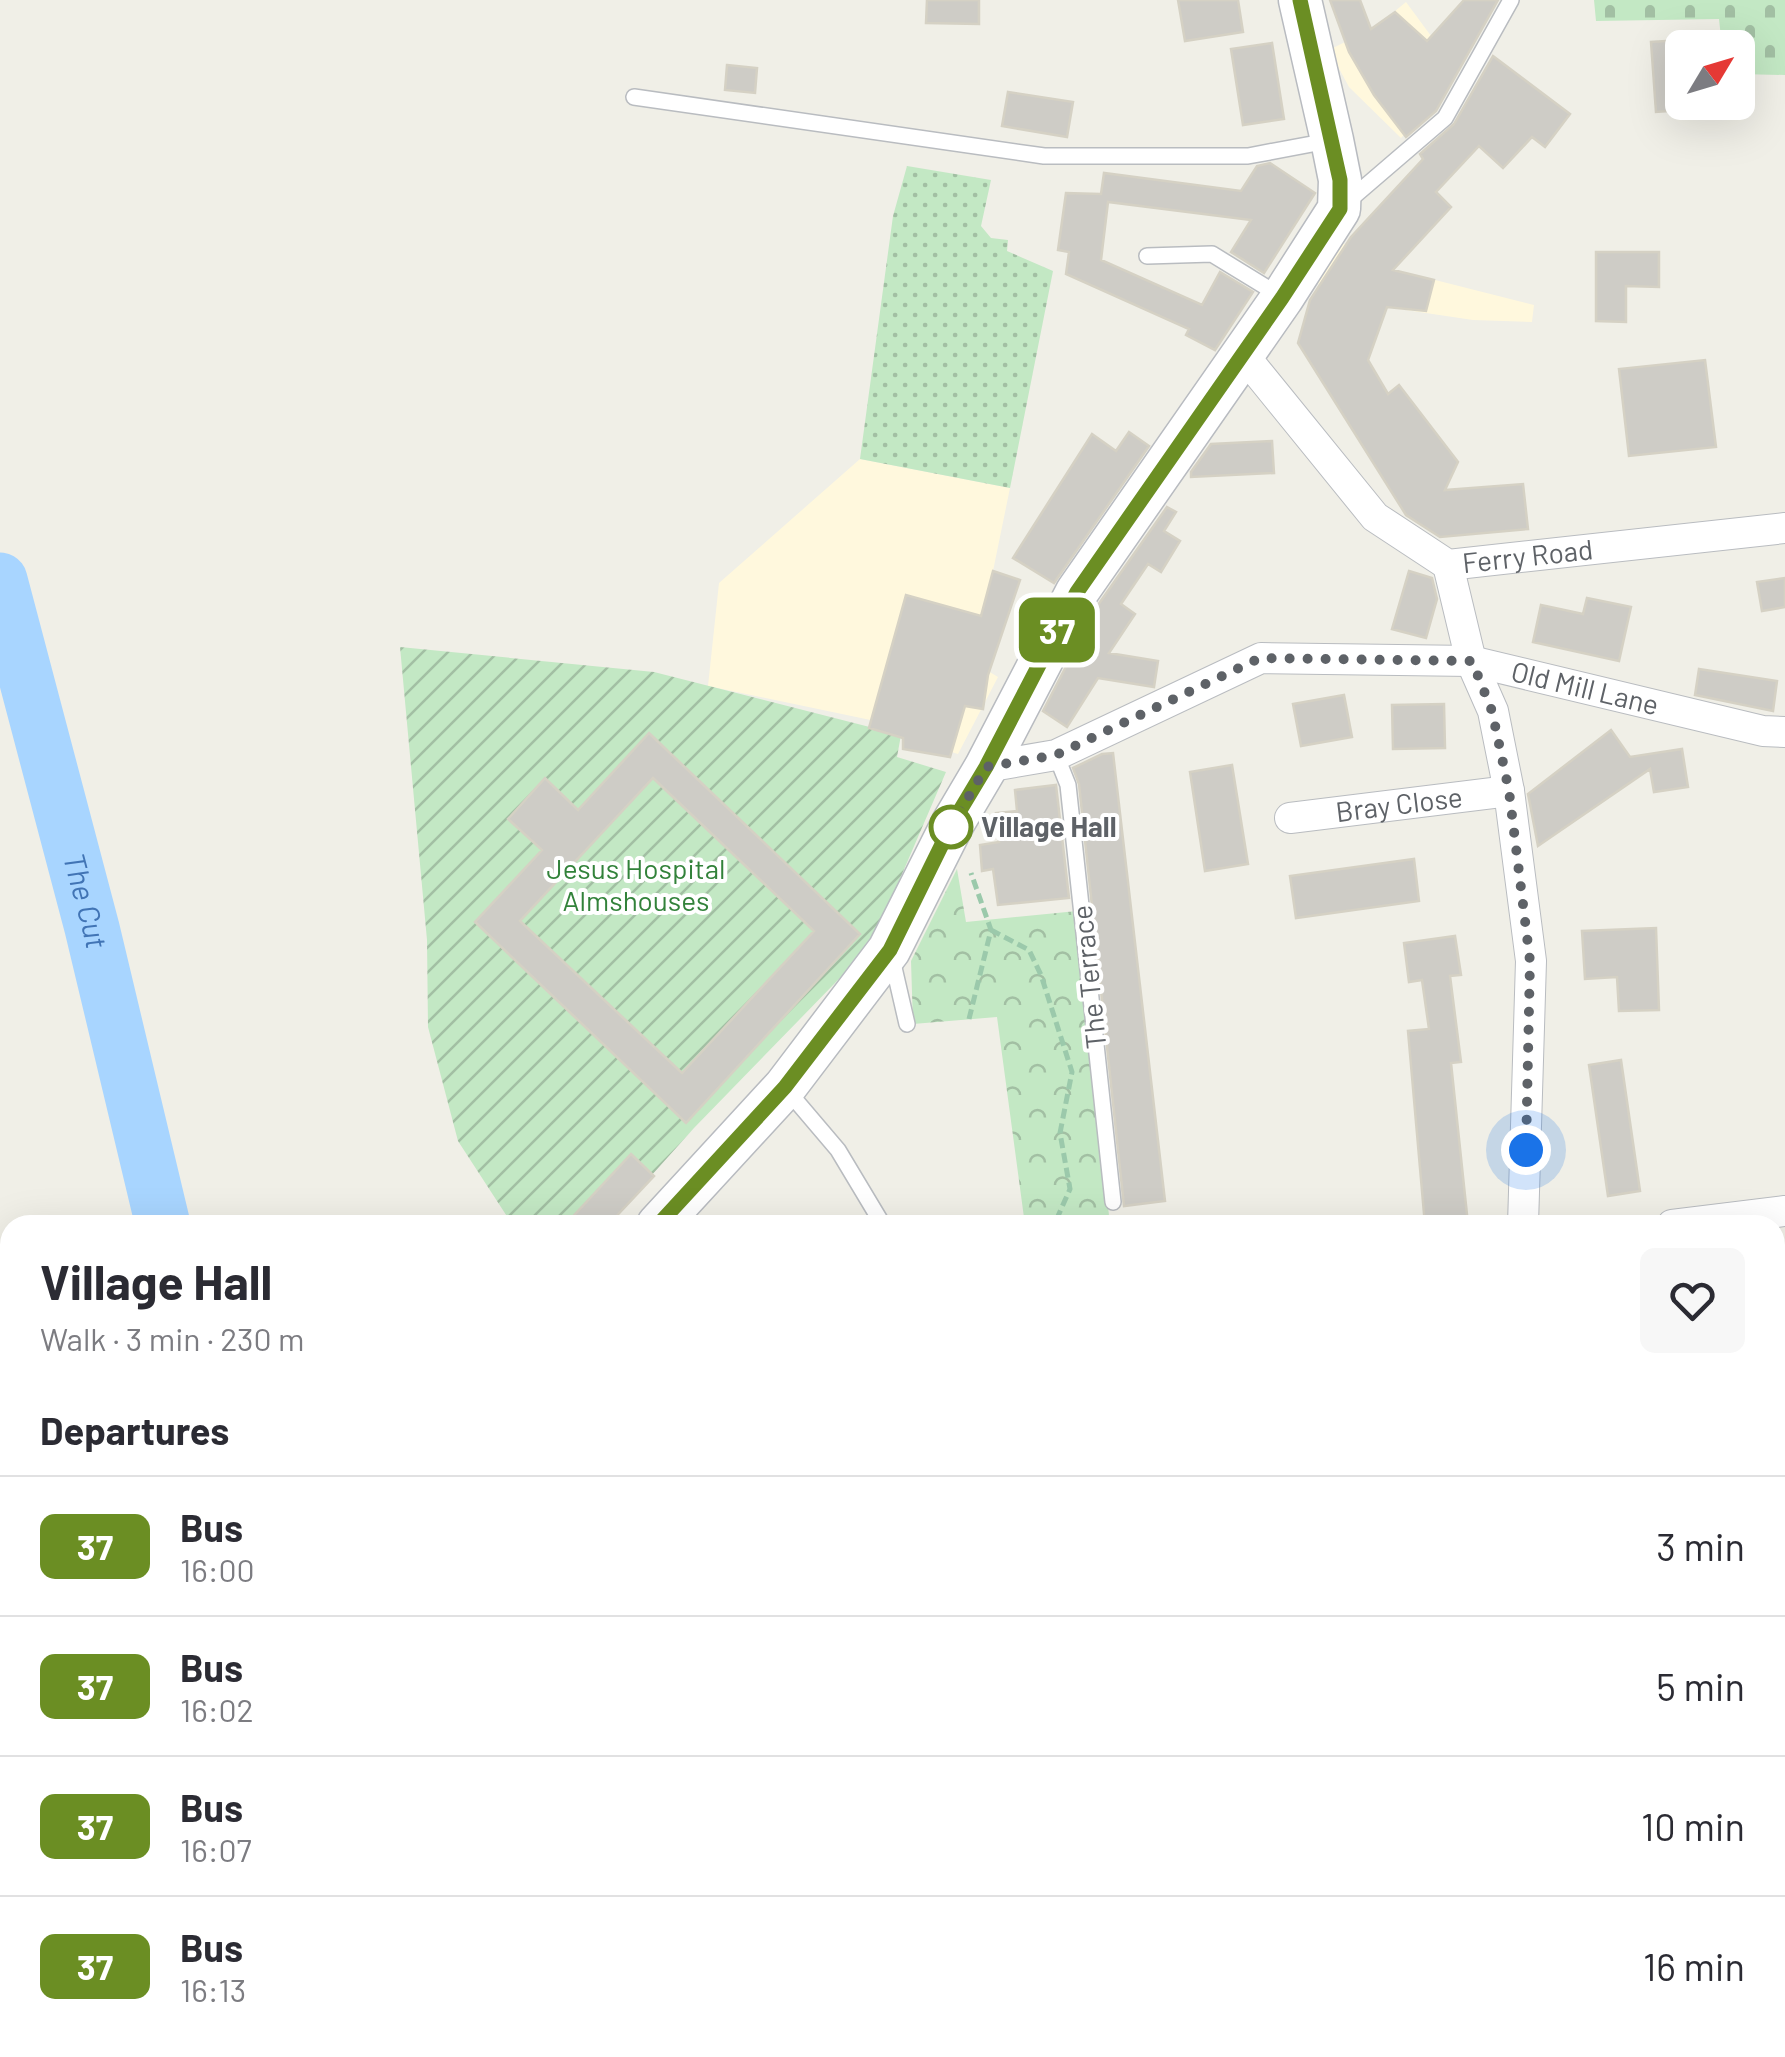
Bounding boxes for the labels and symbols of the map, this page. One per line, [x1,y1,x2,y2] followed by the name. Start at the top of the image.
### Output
[1665,30,1755,120] north arrow
[1460,531,1595,579] street label: Ferry Road
[1012,598,1102,662] line badge: 37
[1508,653,1662,721] street label: Old Mill Lane
[1334,779,1464,828] street label: Bray Close
[930,806,972,848] marker: Village Hall
[981,809,1117,843] place label: Village Hall
[57,849,116,952] water label: The Cut
[547,851,725,917] park label: Jesus Hospital Almshouses
[1064,904,1112,1051] street label: The Terrace
[1501,1125,1551,1175] your location

